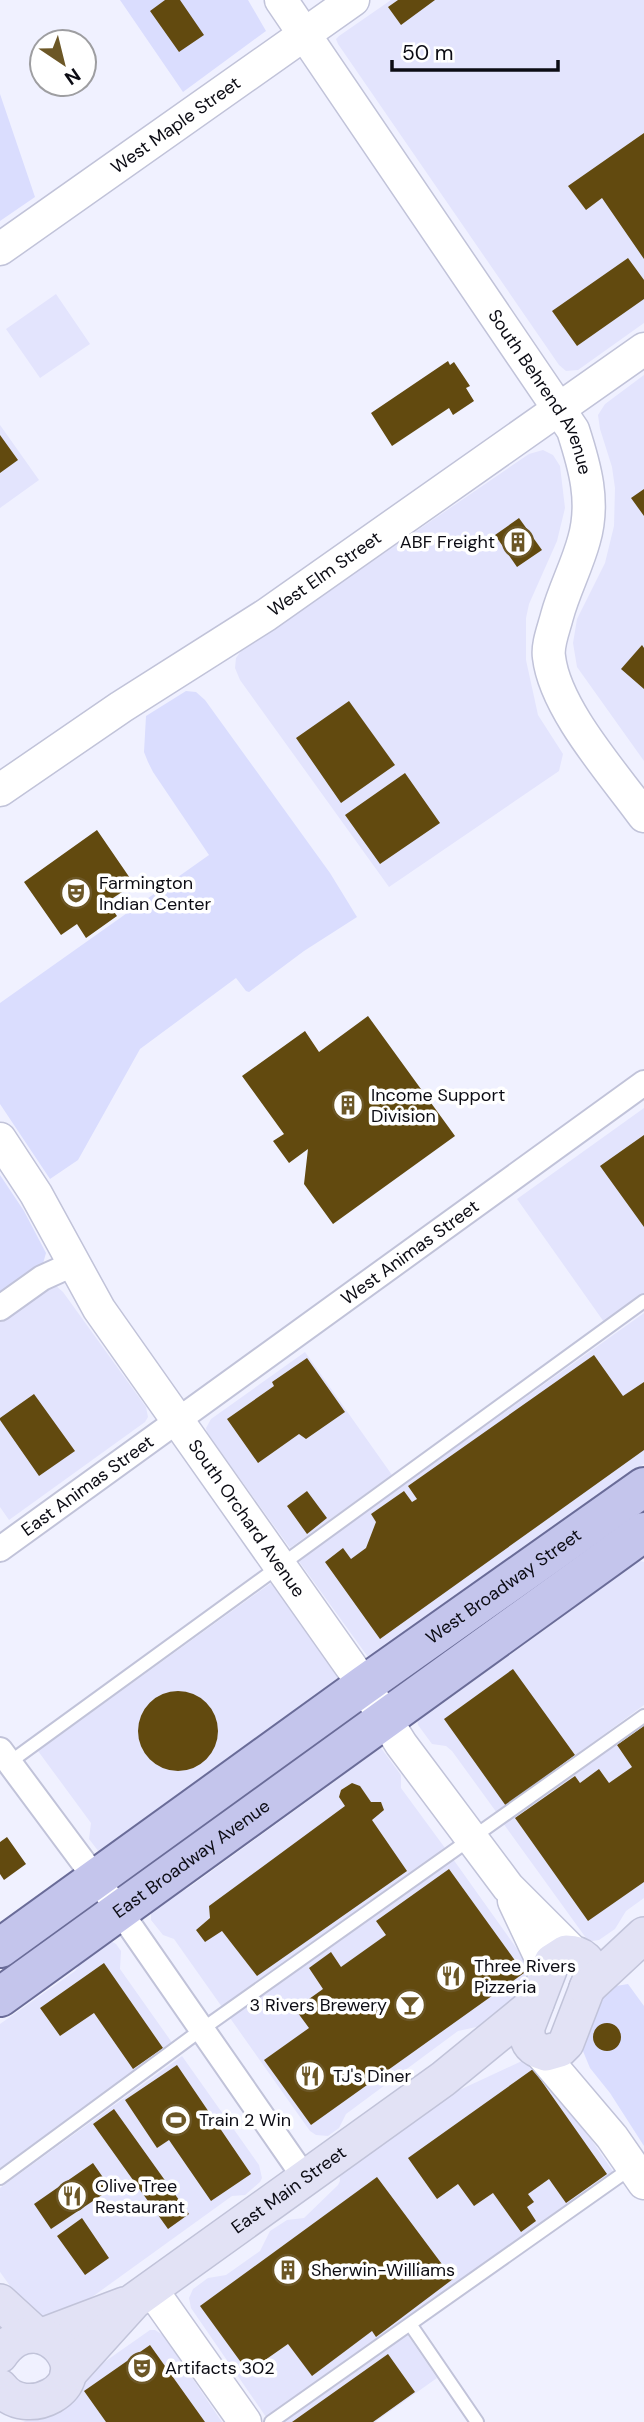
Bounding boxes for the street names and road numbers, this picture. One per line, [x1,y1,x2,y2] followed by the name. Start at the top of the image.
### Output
[106,71,245,179] street label: West Maple Street
[482,305,597,477] street label: South Behrend Avenue
[263,526,386,622] street label: West Elm Street
[336,1194,484,1310] street label: West Animas Street
[17,1430,158,1542] street label: East Animas Street
[183,1435,311,1602] street label: South Orchard Avenue
[421,1523,586,1650] street label: West Broadway Street
[108,1794,275,1924] street label: East Broadway Avenue
[227,2140,351,2239] street label: East Main Street

